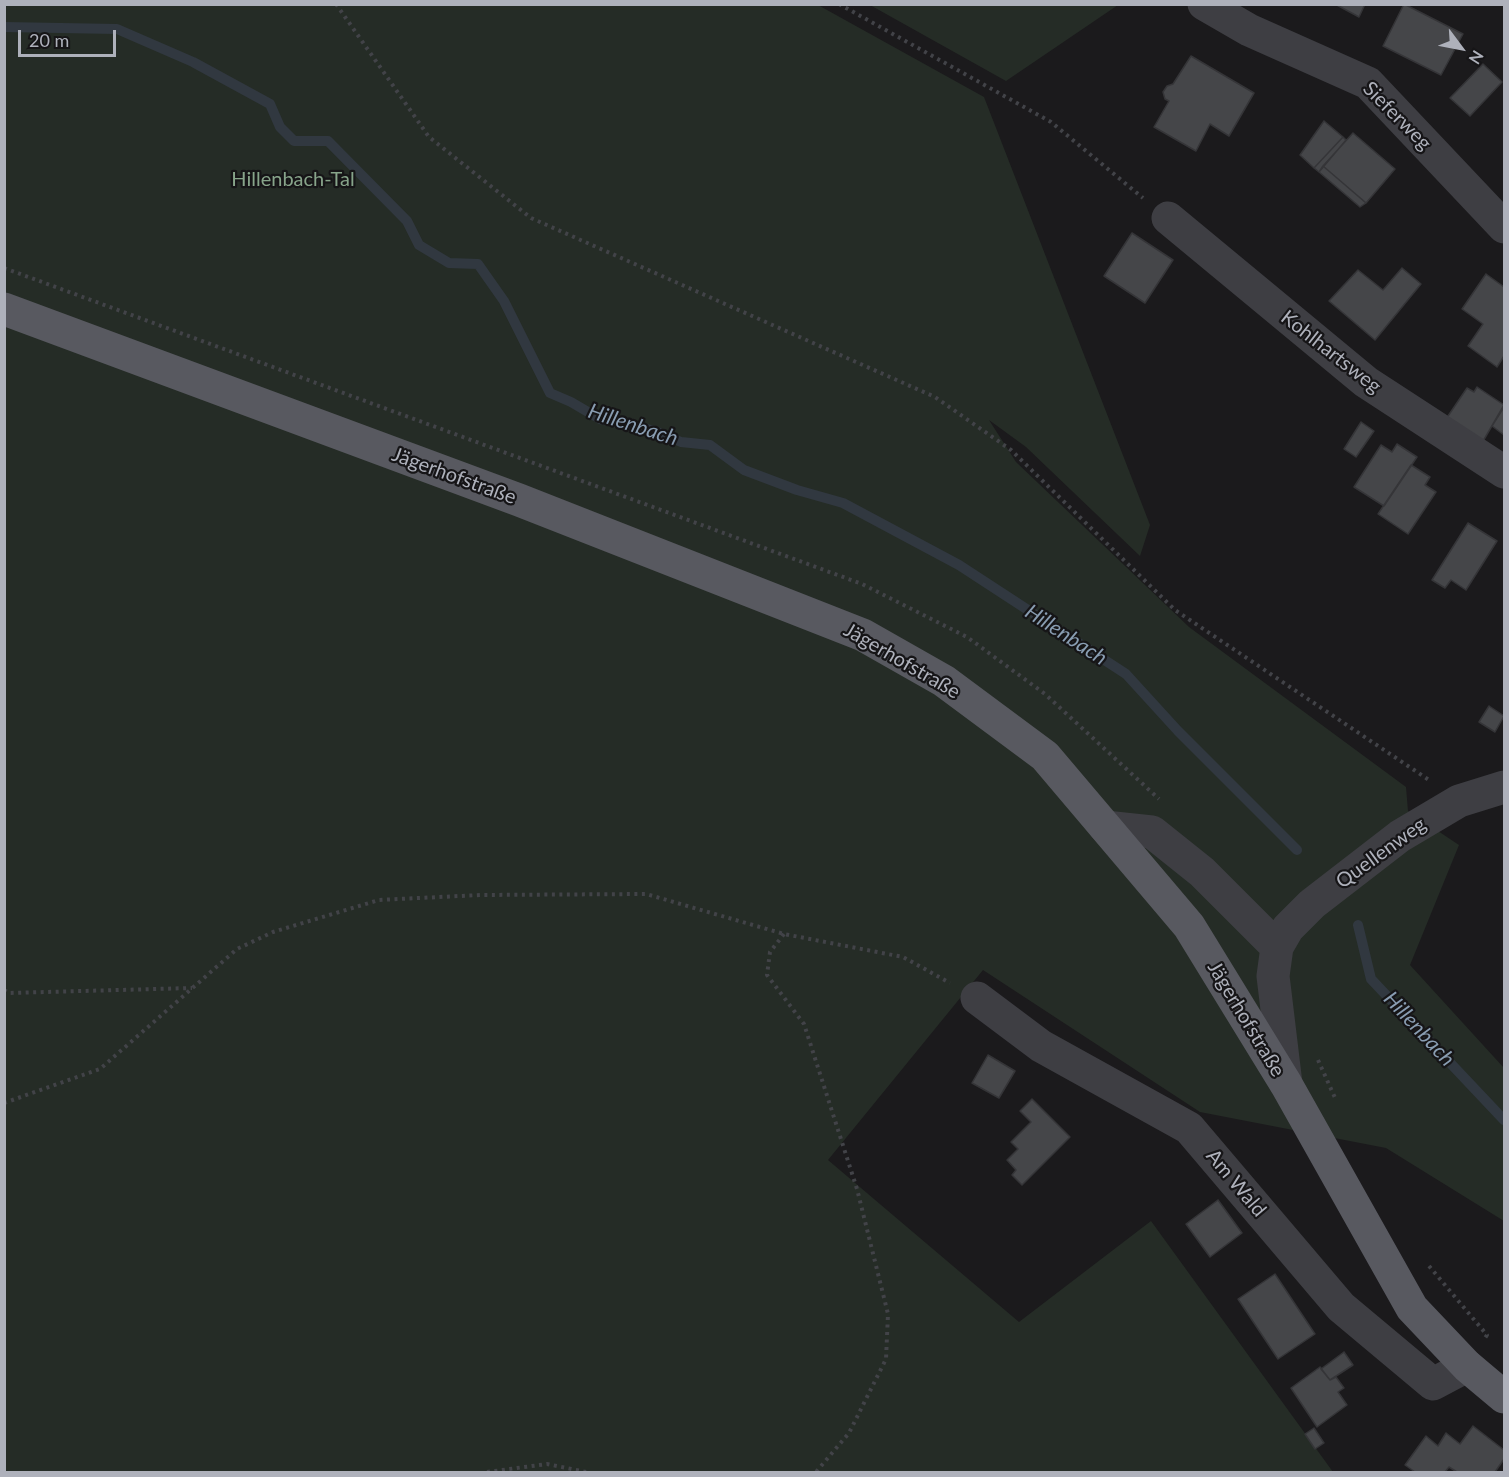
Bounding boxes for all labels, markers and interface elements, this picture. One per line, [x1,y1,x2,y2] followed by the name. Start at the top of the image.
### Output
[21,18,118,56] scale bar
[1431,18,1491,78] north arrow
[29,29,69,51] text: 20 m
[1465,48,1488,68] text: N
[1358,77,1436,155] street label: Sieferweg
[231,168,355,192] park label: Hillenbach-Tal
[1276,305,1386,399] street label: Kohlhartsweg
[585,399,681,451] water label: Hillenbach
[389,442,519,510] street label: Jägerhofstraße
[1020,599,1112,671] water label: Hillenbach
[840,618,964,704] street label: Jägerhofstraße
[1331,812,1431,894] street label: Quellenweg
[1202,957,1290,1081] street label: Jägerhofstraße
[1378,986,1460,1072] water label: Hillenbach
[1201,1144,1271,1222] street label: Am Wald

